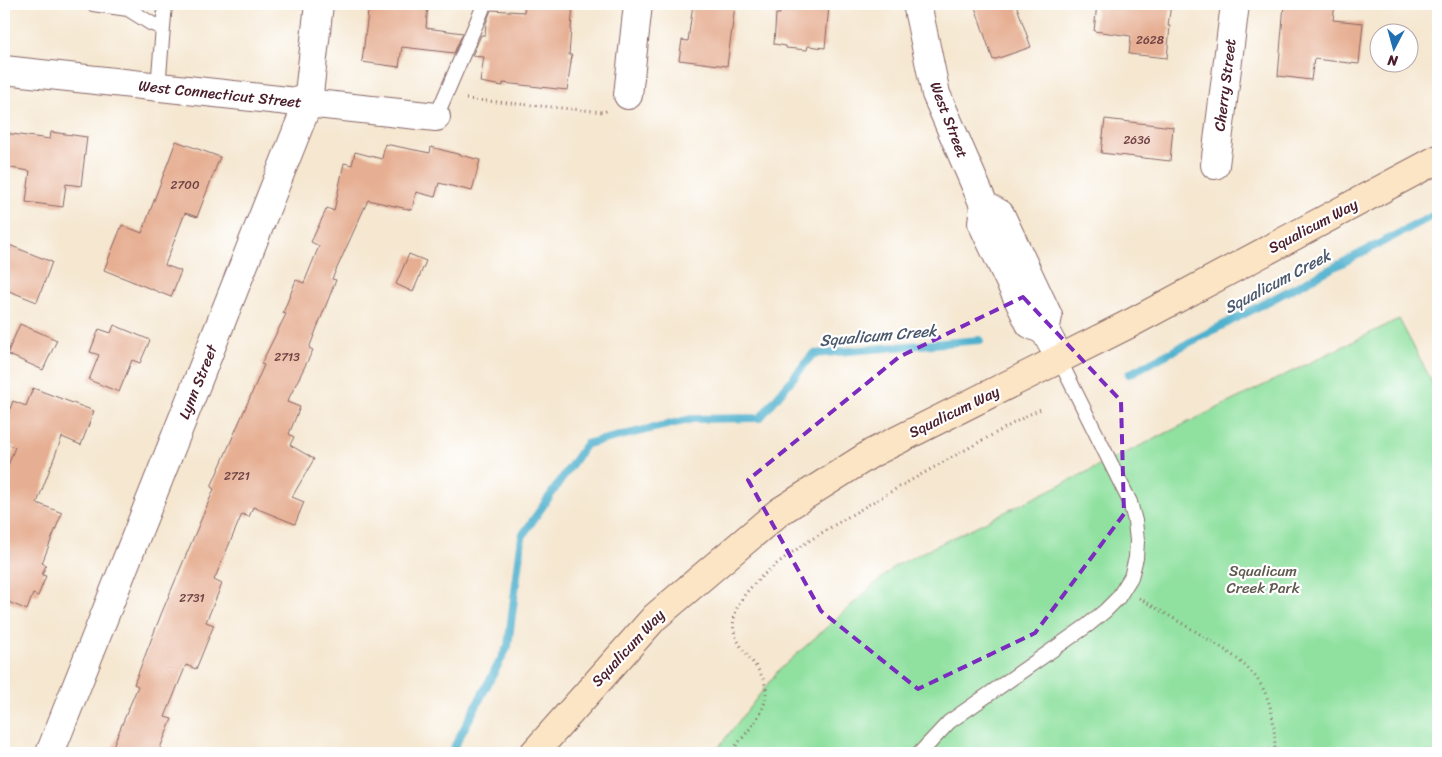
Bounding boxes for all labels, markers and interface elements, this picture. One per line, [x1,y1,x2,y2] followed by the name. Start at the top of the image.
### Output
[1370,22,1420,72] north arrow
[1136,29,1164,51] house number: 2628
[1206,37,1244,133] street label: Cherry Street
[1386,47,1400,73] text: N
[137,73,303,116] street label: West Connecticut Street
[922,78,976,163] street label: West Street
[1123,129,1151,151] house number: 2636
[171,174,200,196] house number: 2700
[1263,191,1363,261] street label: Squalicum Way
[1219,240,1337,322] water label: Squalicum Creek
[818,316,939,355] water label: Squalicum Creek
[171,340,225,423] street label: Lynn Street
[274,346,300,368] house number: 2713
[904,379,1004,445] street label: Squalicum Way
[224,465,250,487] house number: 2721
[1226,558,1301,601] park label: Squalicum Creek Park
[179,587,205,609] house number: 2731
[585,603,671,693] street label: Squalicum Way

